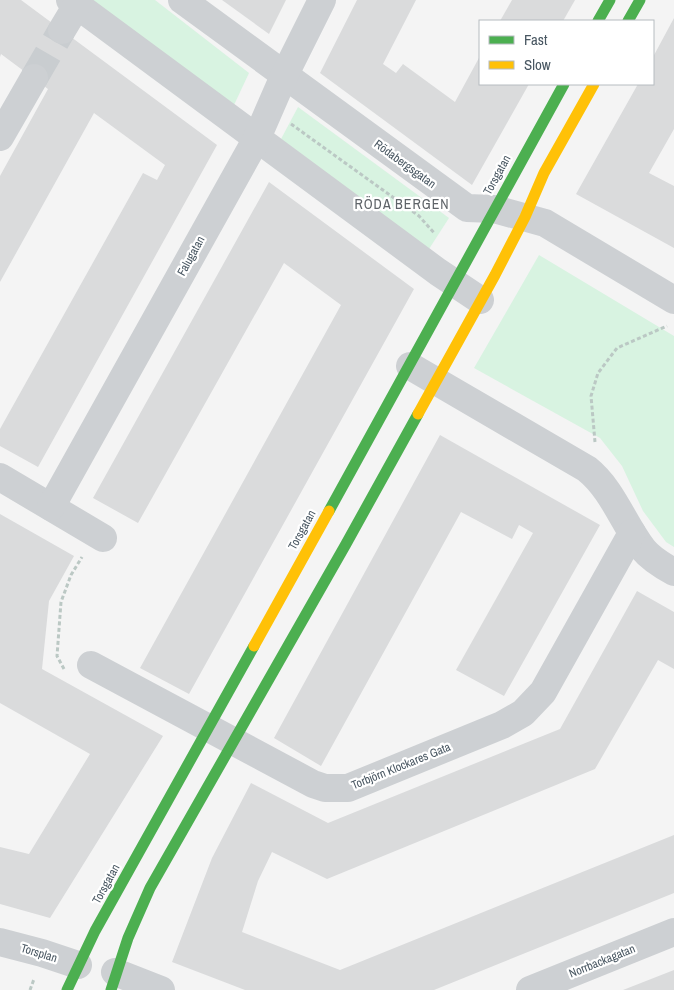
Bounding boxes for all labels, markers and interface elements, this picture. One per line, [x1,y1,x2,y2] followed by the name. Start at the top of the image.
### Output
[479,20,654,85] legend
[524,29,548,50] text: Fast
[524,54,551,75] text: Slow
[371,136,439,192] street label: Rödabergsgatan
[480,152,514,198] street label: Torsgatan
[354,195,450,213] district label: RÖDA BERGEN
[174,233,208,279] street label: Falugatan
[285,507,319,553] street label: Torsgatan
[349,739,453,793] street label: Torbjörn Klockares Gata
[89,861,123,907] street label: Torsgatan
[19,940,59,966] street label: Torsplan
[567,940,637,982] street label: Norrbackagatan

